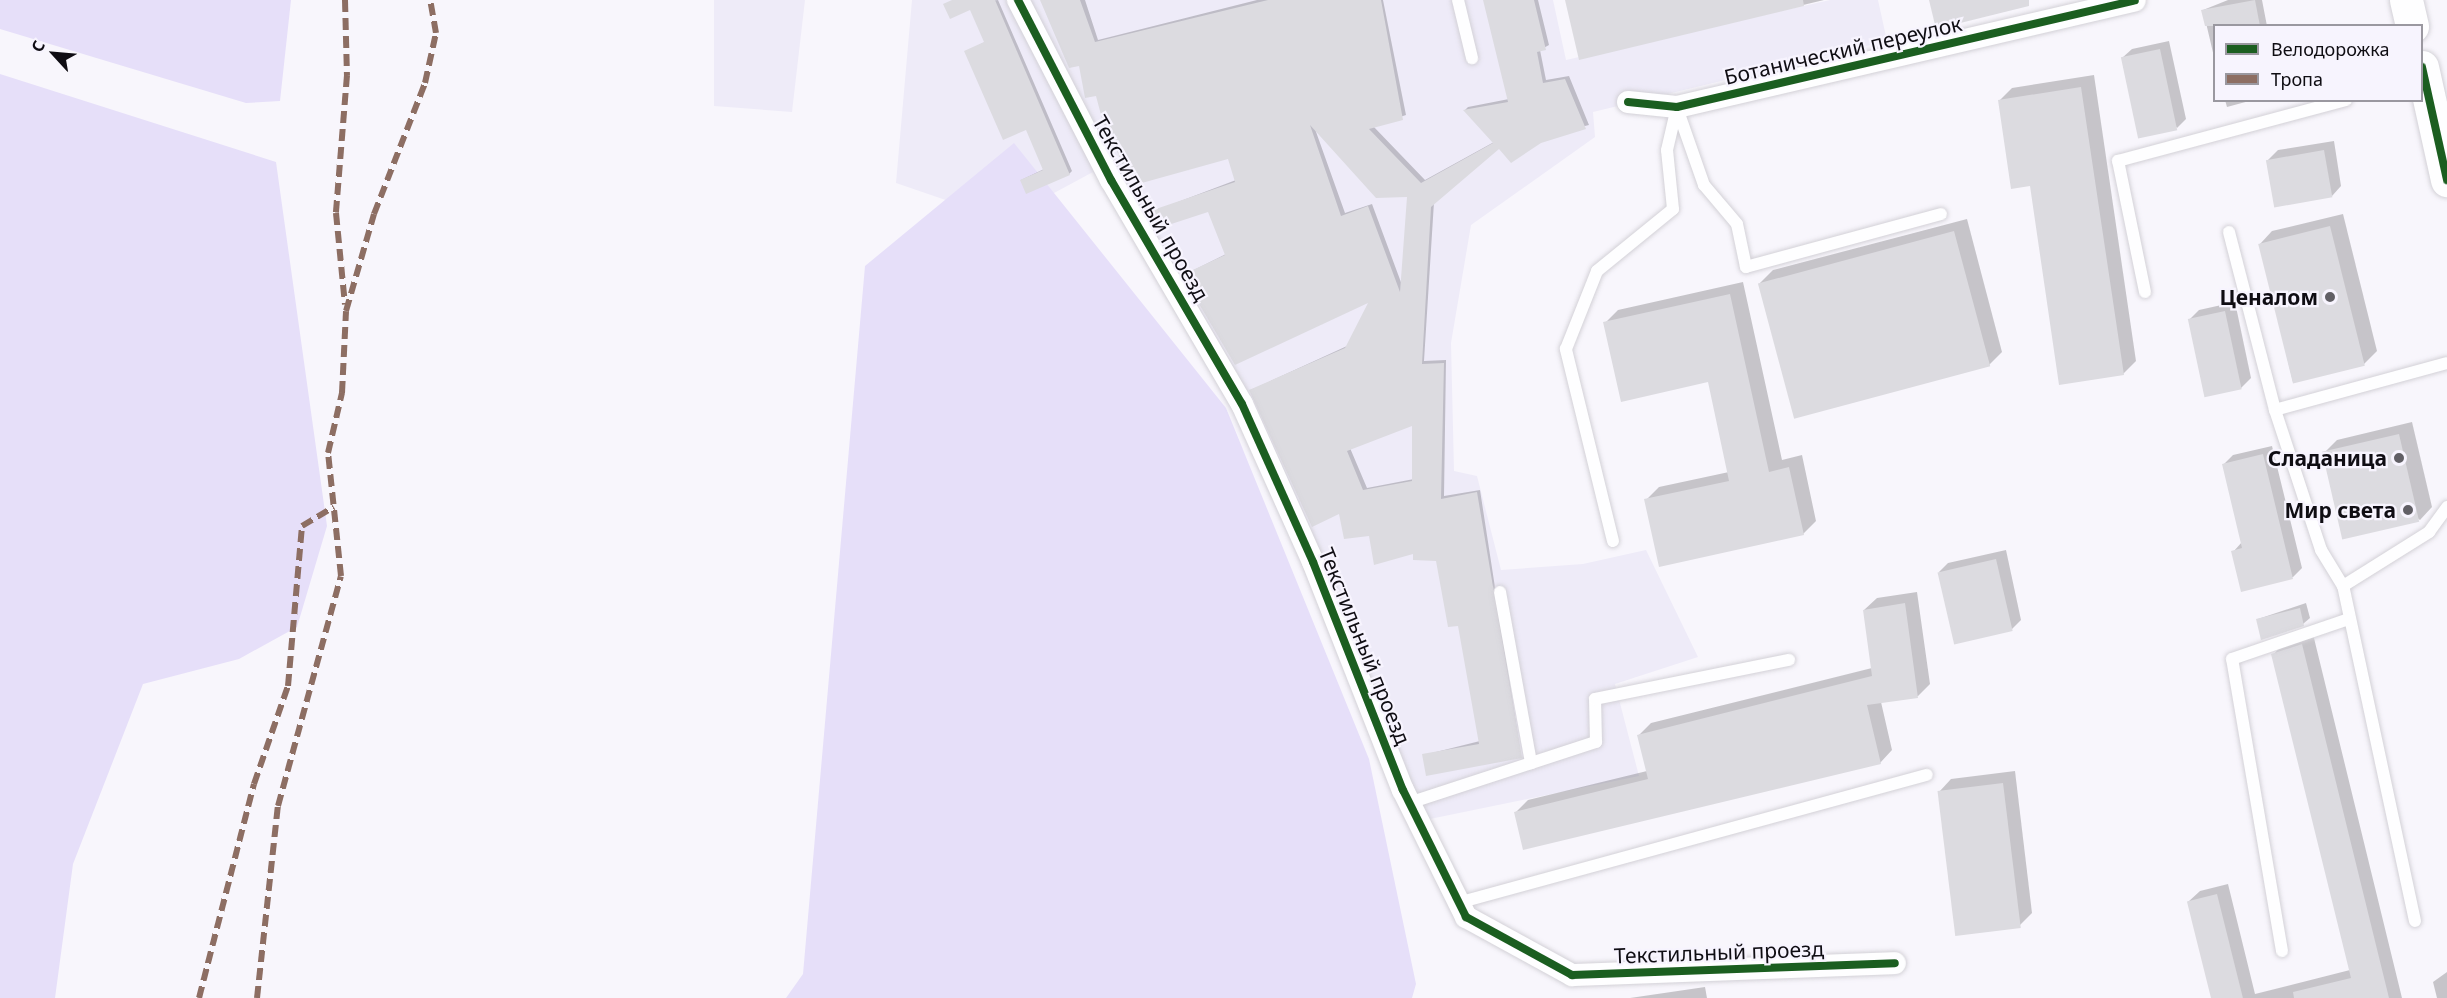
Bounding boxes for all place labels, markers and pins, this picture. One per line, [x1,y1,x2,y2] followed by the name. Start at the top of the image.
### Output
[2219,284,2318,310] place label: Ценалом
[2323,290,2337,304] marker: Ценалом
[2268,445,2387,471] place label: Сладаница
[2392,451,2406,465] marker: Сладаница
[2285,497,2396,523] place label: Мир света
[2401,503,2415,517] marker: Мир света

